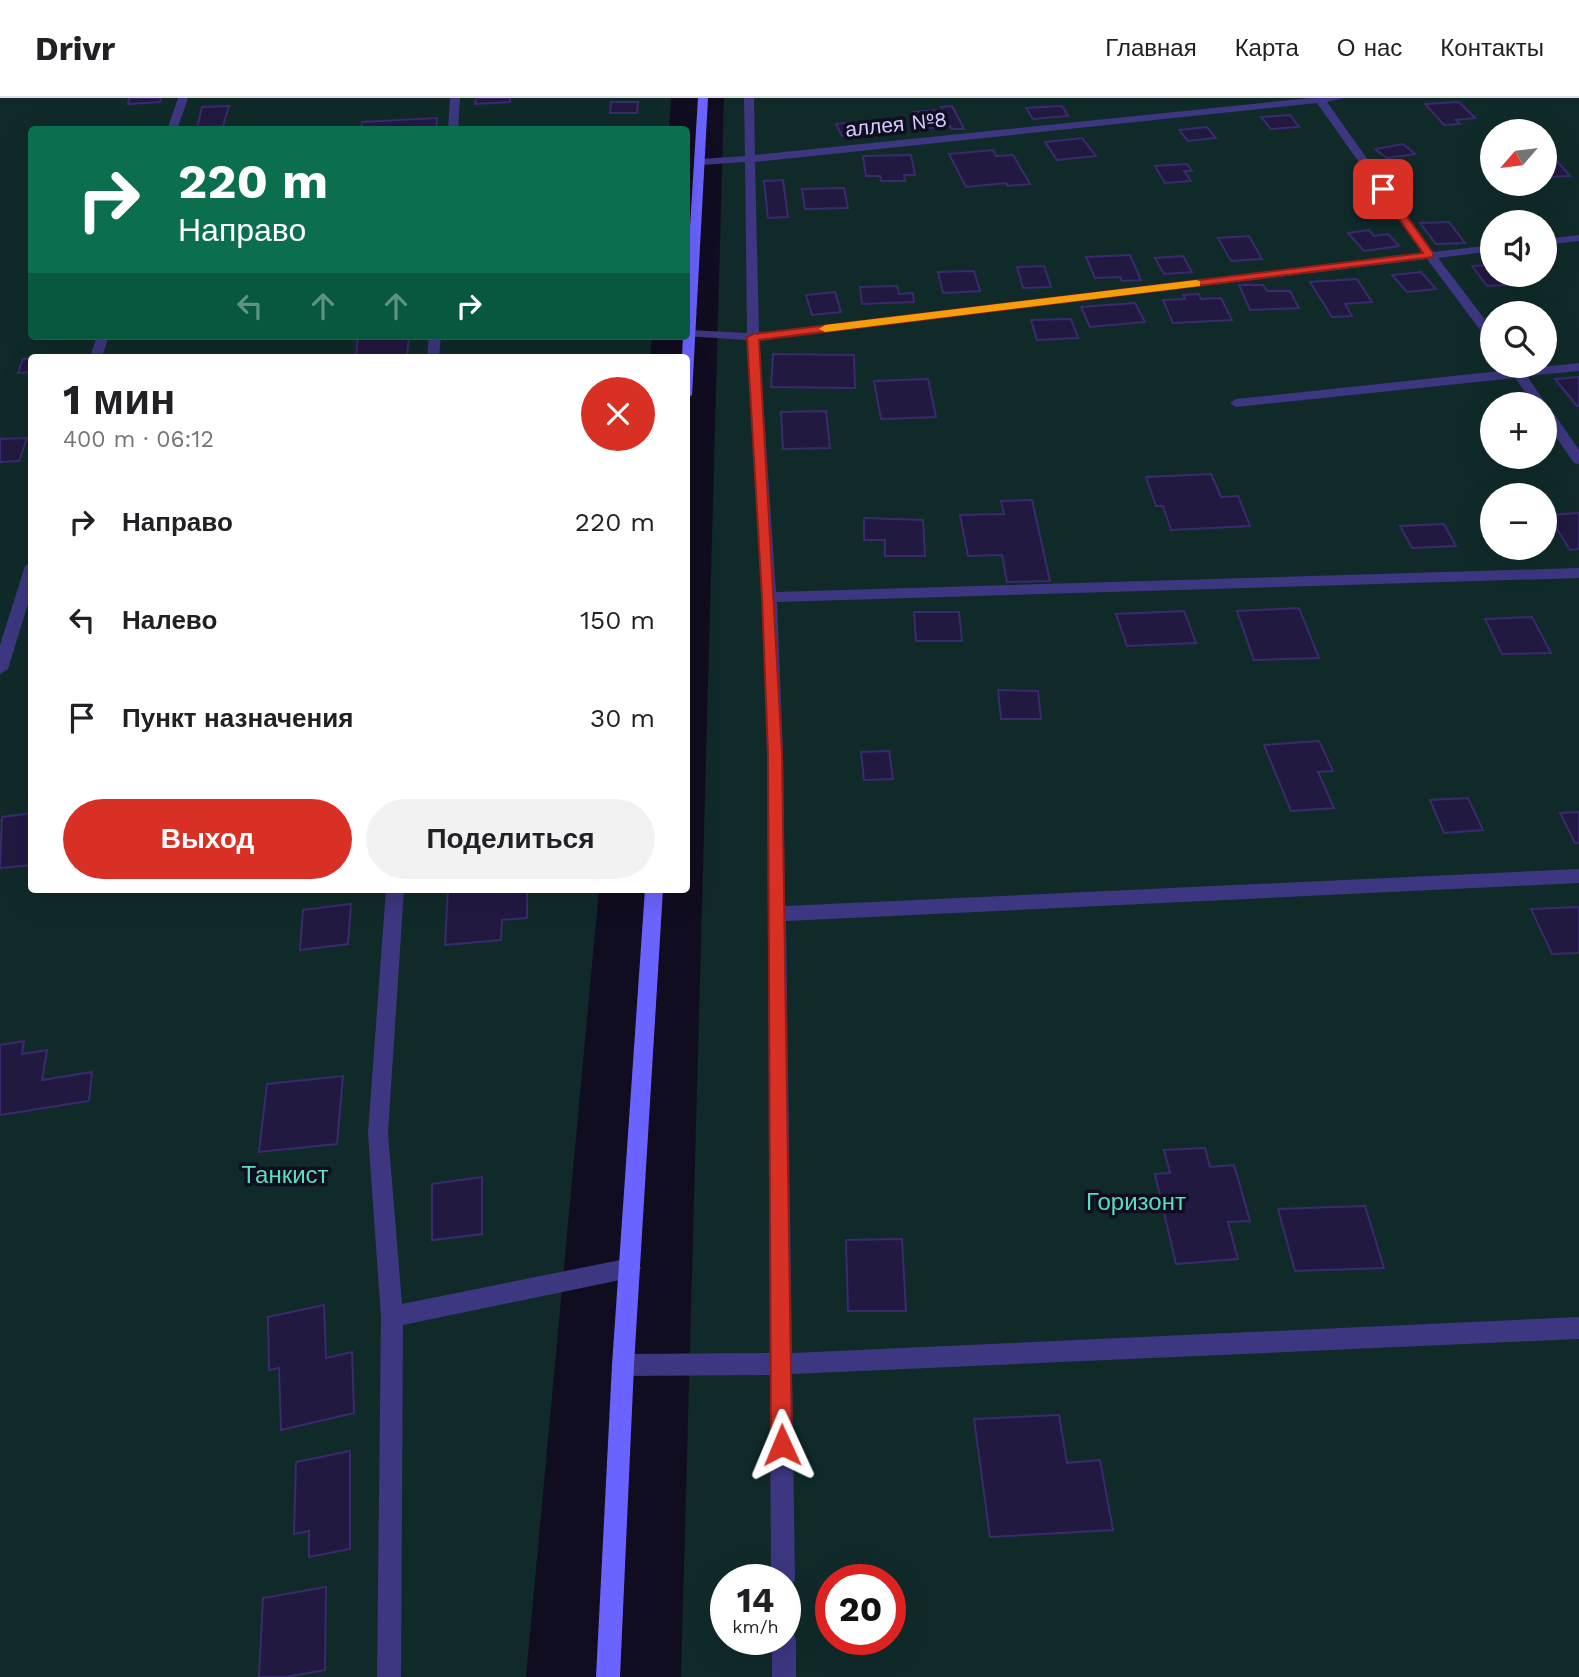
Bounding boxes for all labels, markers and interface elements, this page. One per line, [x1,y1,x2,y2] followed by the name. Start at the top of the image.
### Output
[35,29,115,68] text: Drivr
[1105,34,1197,62] text: Главная
[1235,34,1299,62] text: Карта
[1337,34,1402,62] text: О нас
[1440,34,1544,62] text: Контакты
[844,106,948,142] street label: аллея №8
[1480,119,1558,196] north arrow
[1480,119,1557,560] map controls
[178,152,328,210] text: 220 m
[63,154,154,245] icon: right
[1353,159,1413,219] pin
[1364,170,1402,208] icon: arrive
[1480,210,1557,287] button: sound
[178,211,306,249] text: Направо
[231,287,269,325] icon: left
[304,287,342,325] icon: ahead
[377,287,415,325] icon: ahead
[450,287,488,325] icon: right
[1480,301,1557,378] button: search
[63,375,175,424] text: 1 мин
[581,377,655,451] button: close
[1480,392,1557,469] button: +
[63,426,214,453] text: 400 m · 06:12
[1480,483,1557,560] button: −
[63,503,101,541] icon: right
[122,507,233,537] text: Направо
[575,507,655,537] text: 220 m
[63,601,101,639] icon: left
[122,605,217,635] text: Налево
[580,605,655,635] text: 150 m
[63,699,101,737] icon: arrive
[122,703,353,733] text: Пункт назначения
[590,703,655,733] text: 30 m
[63,799,352,879] button: Выход
[366,799,655,879] button: Поделиться
[241,1161,329,1189] park label: Танкист
[1086,1188,1186,1216] park label: Горизонт
[745,1408,819,1482] position arrow
[815,1564,906,1655] speed limit sign: 20
[737,1579,774,1621] text: 14
[732,1616,779,1637] text: km/h

